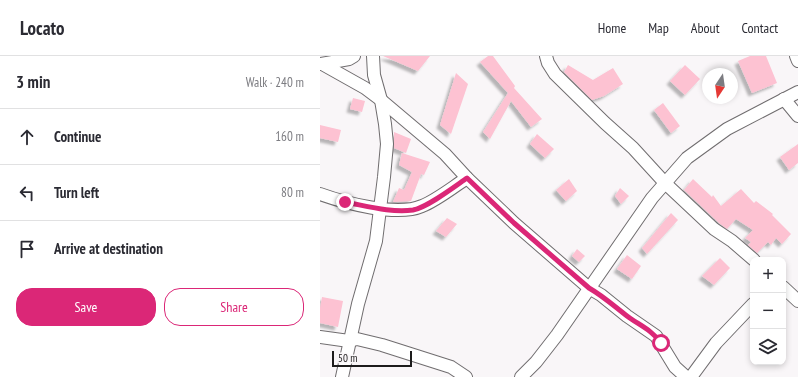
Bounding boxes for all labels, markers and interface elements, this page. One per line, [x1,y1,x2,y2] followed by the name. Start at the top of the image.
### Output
[20,16,65,40] text: Locato
[598,19,626,37] text: Home
[648,19,669,37] text: Map
[691,19,720,37] text: About
[742,19,778,37] text: Contact
[702,68,738,104] north arrow
[16,71,50,93] text: 3 min
[246,74,304,91] text: Walk · 240 m
[16,126,38,148] icon: ahead
[54,127,101,146] text: Continue
[275,128,304,145] text: 160 m
[16,182,38,204] icon: left
[54,183,99,202] text: Turn left
[281,184,304,201] text: 80 m
[336,193,354,211] route end
[16,238,38,260] icon: arrive
[54,239,163,258] text: Arrive at destination
[750,257,786,365] map controls
[750,257,786,293] button: +
[16,288,156,326] button: Save
[164,288,304,326] button: Share
[750,293,786,329] button: −
[750,329,786,365] button: layers
[652,334,670,352] route start
[332,349,412,368] scale bar
[338,351,357,365] text: 50 m

